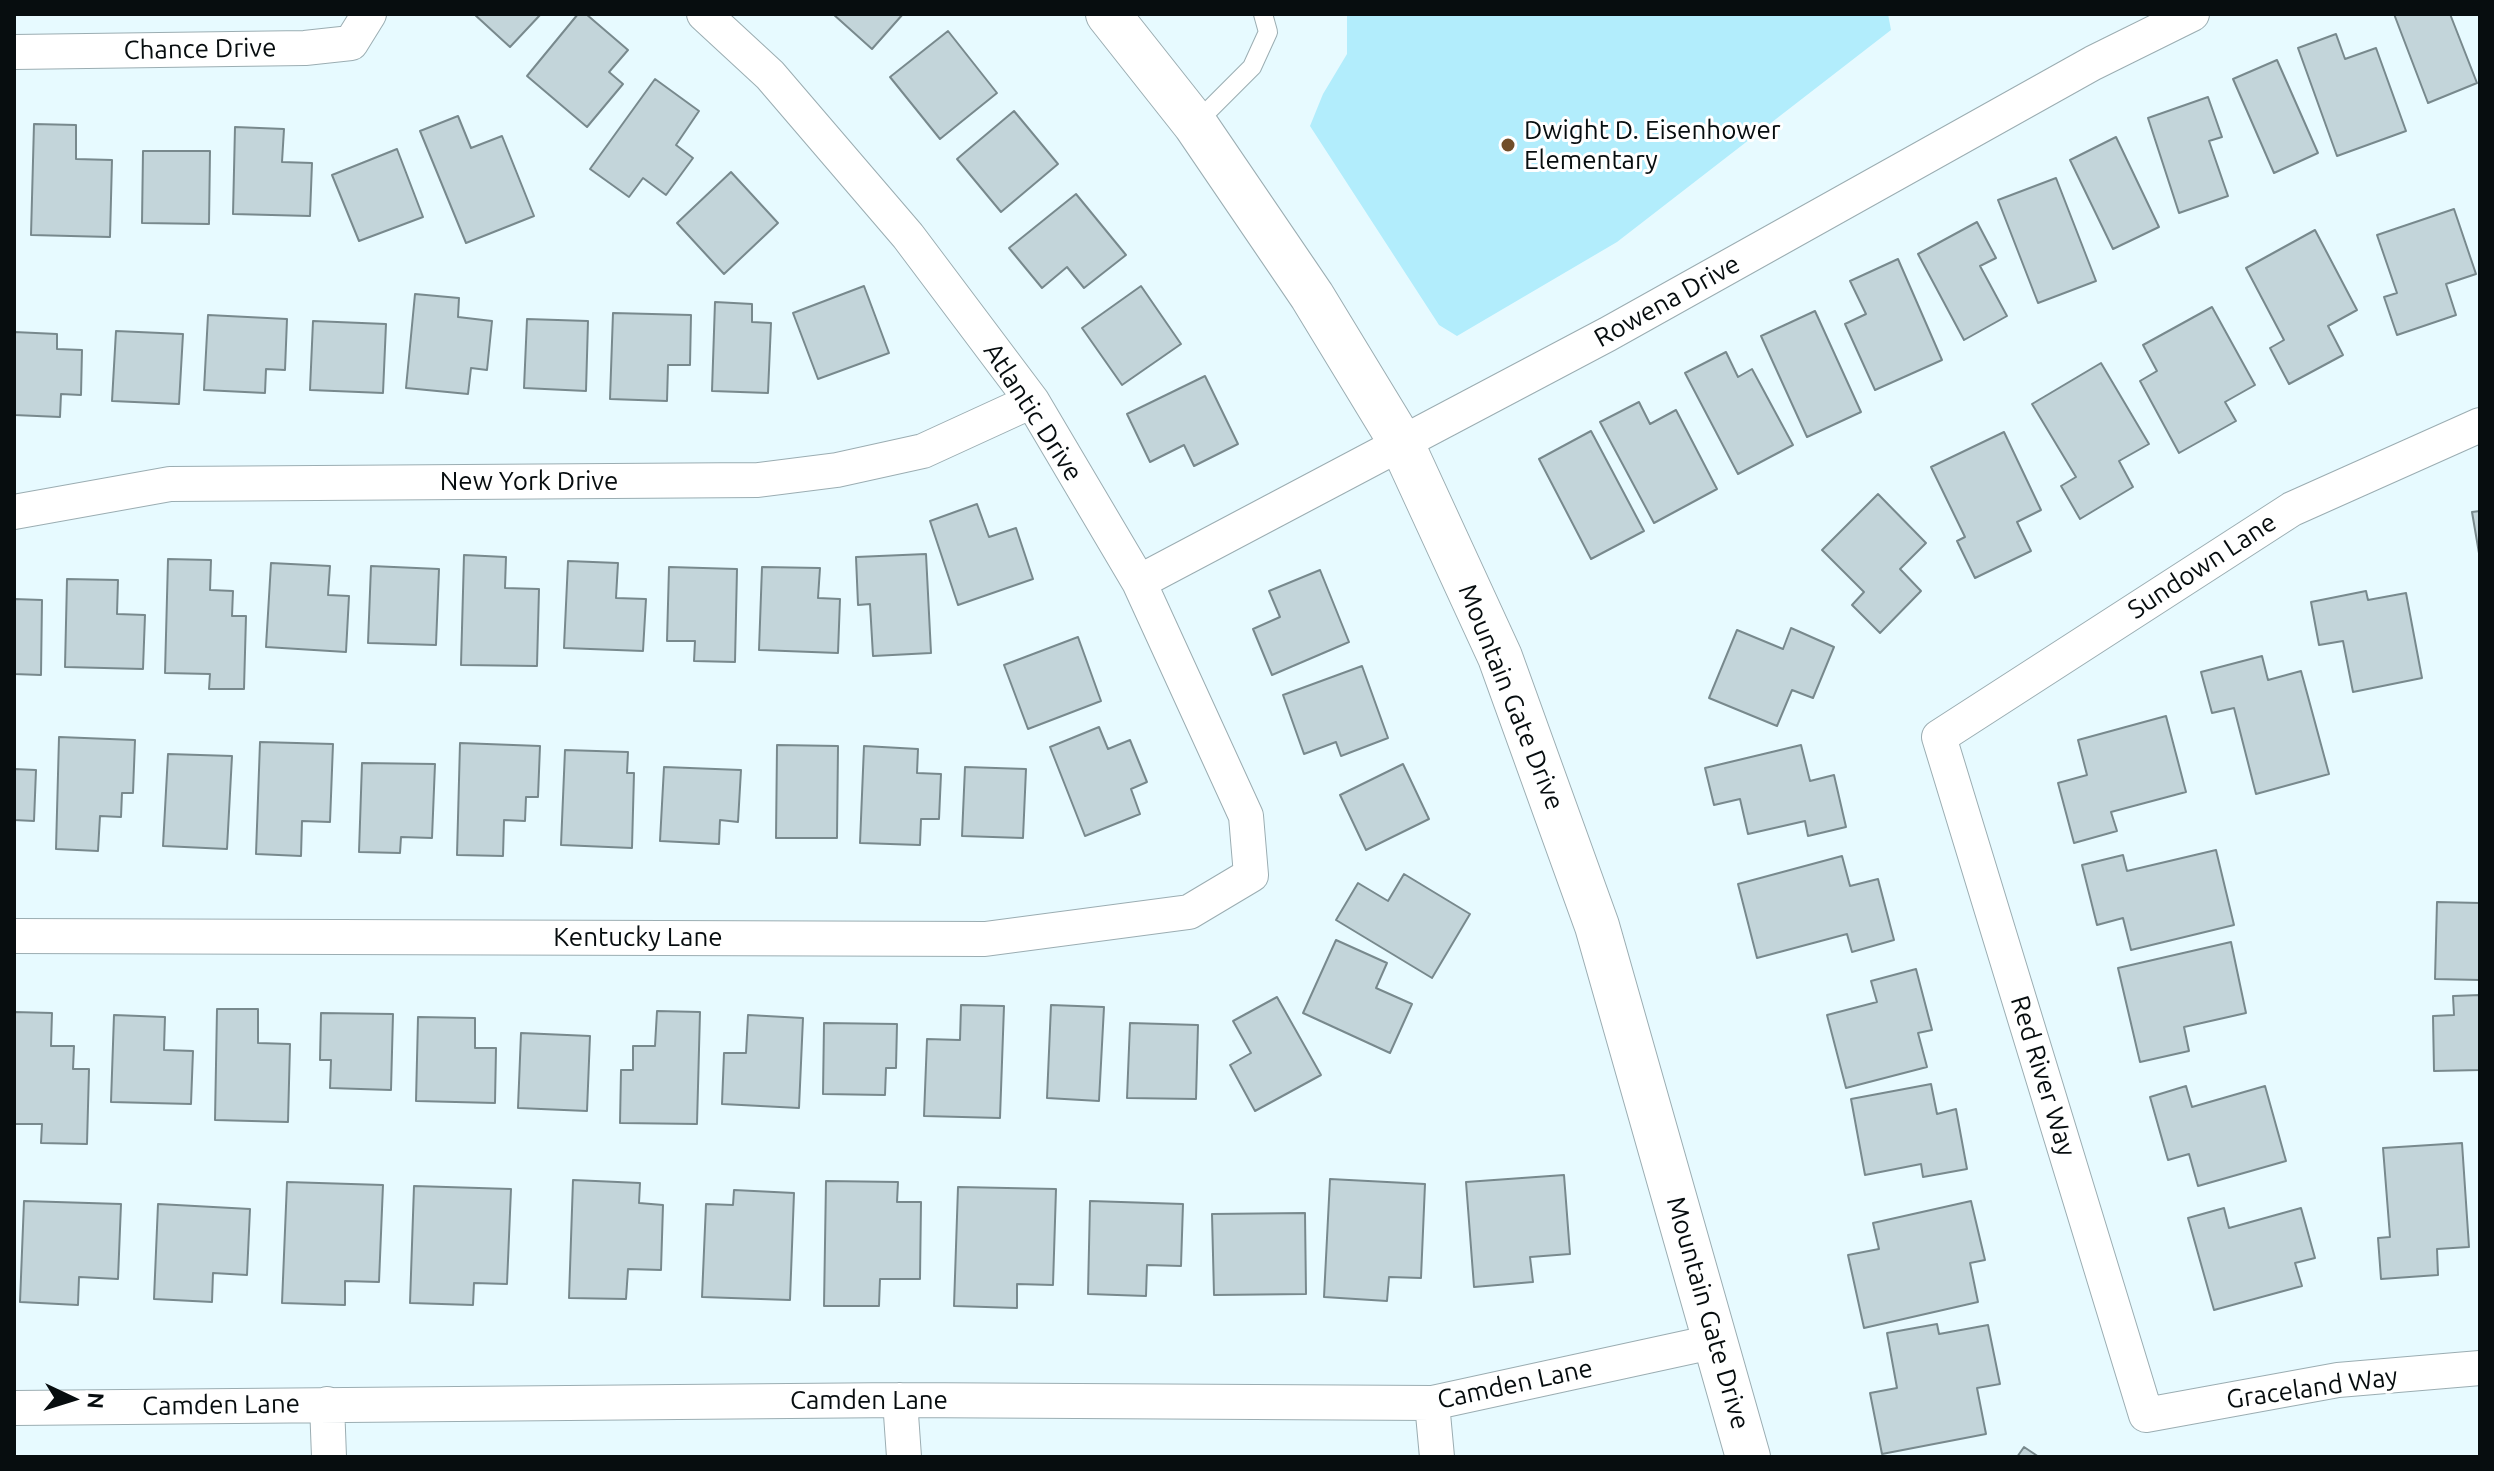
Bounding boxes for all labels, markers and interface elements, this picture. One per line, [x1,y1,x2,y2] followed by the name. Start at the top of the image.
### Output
[123,32,277,66] street label: Chance Drive
[1524,114,1781,176] place label: Dwight D. Eisenhower Elementary
[1499,136,1517,154] marker: Dwight D. Eisenhower Elementary
[1589,248,1745,354] street label: Rowena Drive
[977,337,1089,487] street label: Atlantic Drive
[440,465,618,497] street label: New York Drive
[2122,506,2282,626] street label: Sundown Lane
[1451,580,1571,814] street label: Mountain Gate Drive
[553,921,723,953] street label: Kentucky Lane
[2004,992,2082,1160] street label: Red River Way
[1660,1193,1756,1433] street label: Mountain Gate Drive
[1435,1352,1595,1416] street label: Camden Lane
[32,1359,112,1439] north arrow
[2224,1361,2400,1415] street label: Graceland Way
[790,1384,948,1416] street label: Camden Lane
[142,1388,300,1422] street label: Camden Lane
[83,1392,109,1410] text: N

